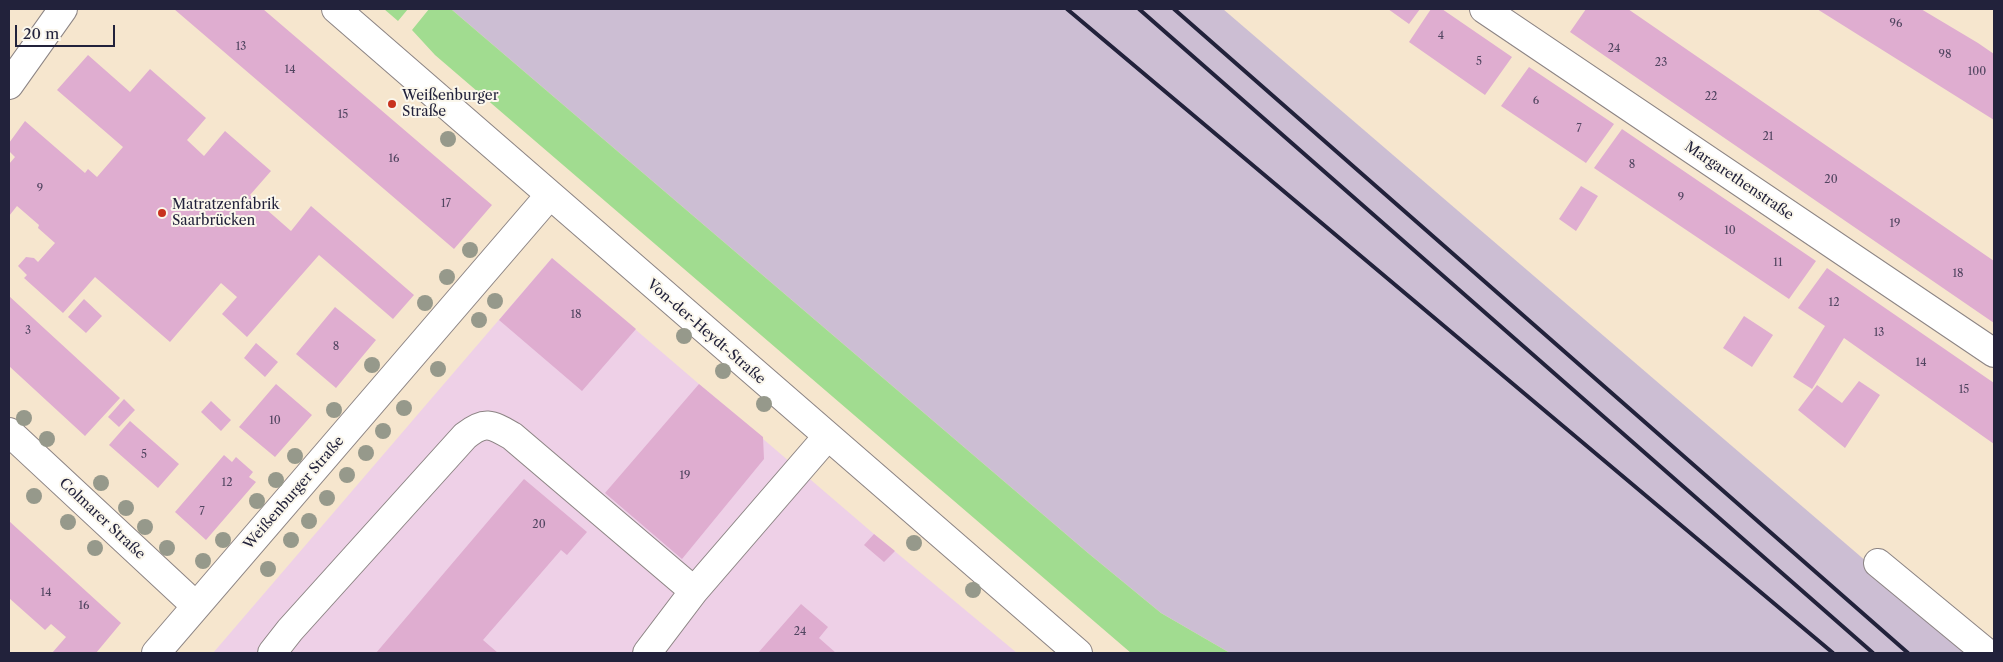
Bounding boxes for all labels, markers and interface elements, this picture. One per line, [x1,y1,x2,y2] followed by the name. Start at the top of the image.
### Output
[18,15,118,47] scale bar
[1890,17,1902,31] house number: 96
[23,24,59,43] text: 20 m
[1438,29,1444,43] house number: 4
[236,40,246,54] house number: 13
[1608,42,1620,56] house number: 24
[1939,48,1951,62] house number: 98
[1476,55,1482,69] house number: 5
[1655,56,1667,70] house number: 23
[285,63,295,77] house number: 14
[1968,65,1986,79] house number: 100
[402,88,499,120] place label: Weißenburger Straße
[1705,90,1717,104] house number: 22
[1533,94,1539,108] house number: 6
[386,98,398,110] marker: Weißenburger Straße
[338,108,348,122] house number: 15
[1576,122,1582,136] house number: 7
[1763,130,1773,144] house number: 21
[1681,138,1797,224] street label: Margarethenstraße
[388,152,400,166] house number: 16
[1629,158,1635,172] house number: 8
[1824,173,1838,187] house number: 20
[37,182,43,196] house number: 9
[1678,191,1684,205] house number: 9
[172,197,279,230] place label: Matratzenfabrik Saarbrücken
[441,197,451,211] house number: 17
[156,207,168,219] marker: Matratzenfabrik Saarbrücken
[1889,217,1901,231] house number: 19
[1724,224,1736,238] house number: 10
[1773,256,1783,270] house number: 11
[1952,267,1964,281] house number: 18
[643,276,769,388] street label: Von-der-Heydt-Straße
[1829,296,1839,310] house number: 12
[570,308,582,322] house number: 18
[25,324,31,338] house number: 3
[1874,326,1884,340] house number: 13
[333,340,339,354] house number: 8
[1916,356,1926,370] house number: 14
[1959,383,1969,397] house number: 15
[269,414,281,428] house number: 10
[240,433,348,553] street label: Weißenburger Straße
[141,448,147,462] house number: 5
[679,469,691,483] house number: 19
[56,475,148,563] street label: Colmarer Straße
[222,476,232,490] house number: 12
[199,505,205,519] house number: 7
[532,518,546,532] house number: 20
[41,586,51,600] house number: 14
[78,599,90,613] house number: 16
[794,625,806,639] house number: 24

